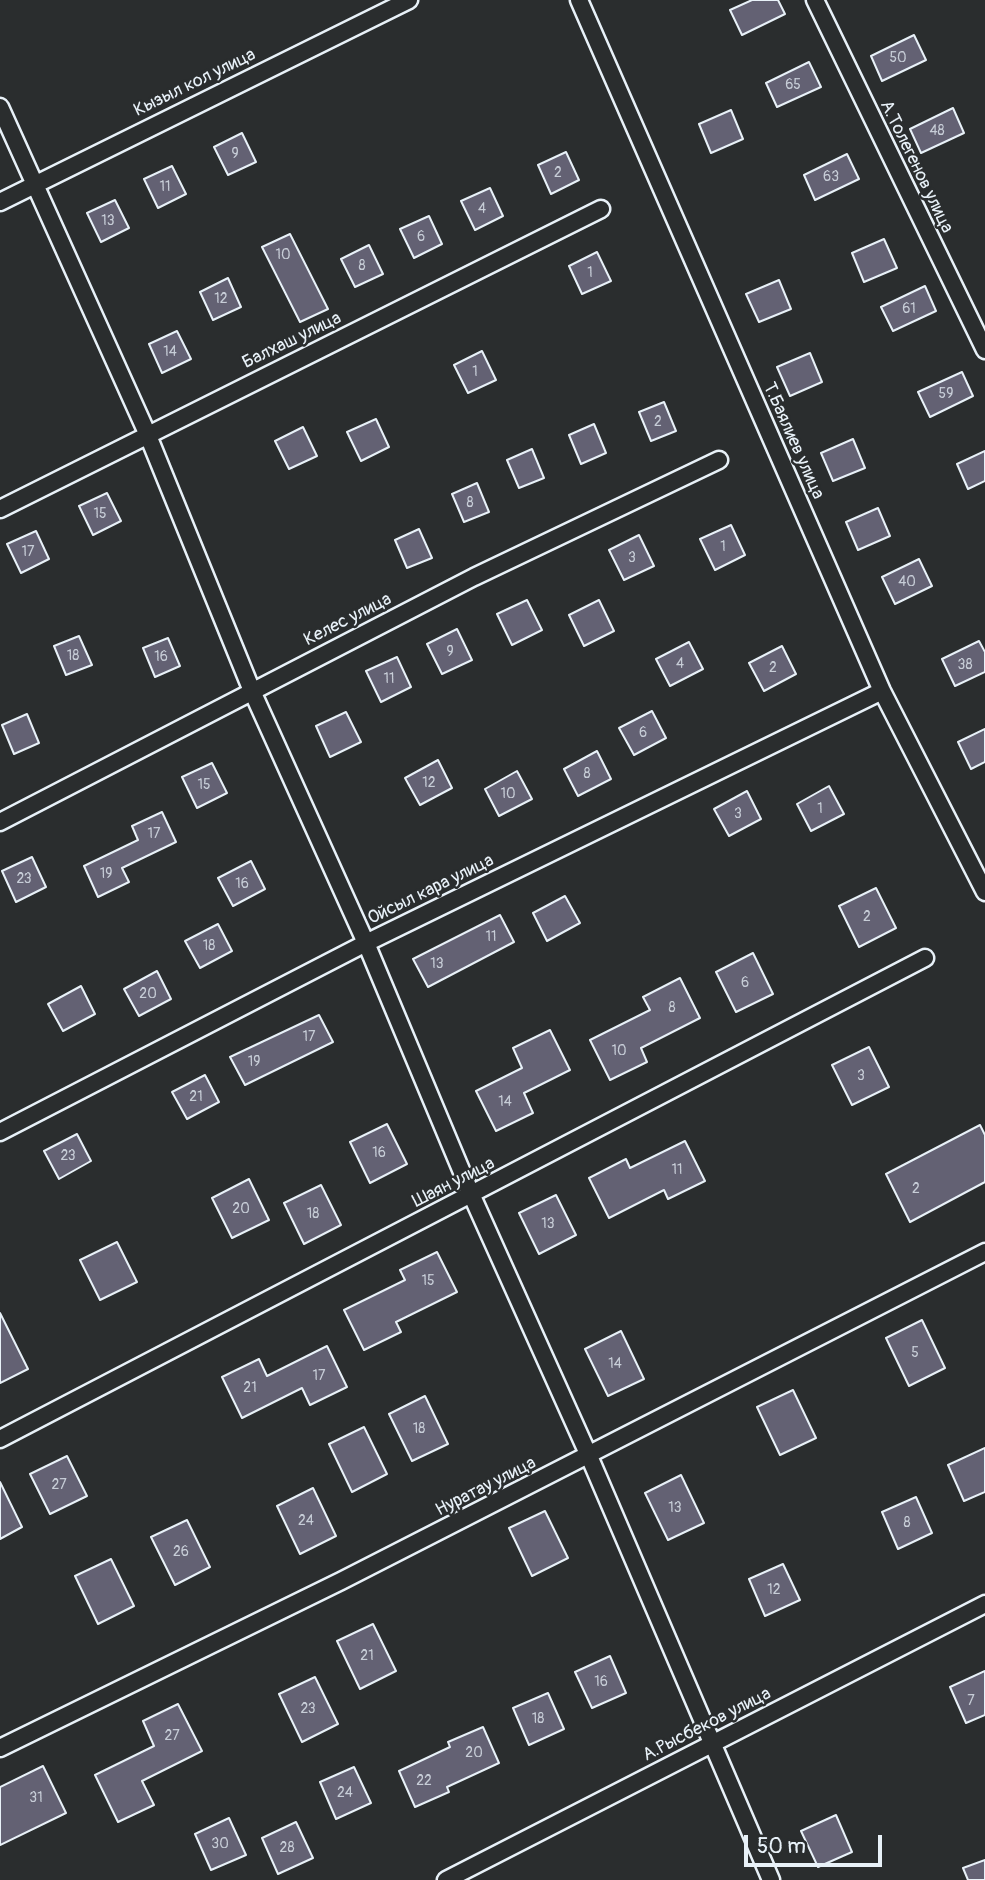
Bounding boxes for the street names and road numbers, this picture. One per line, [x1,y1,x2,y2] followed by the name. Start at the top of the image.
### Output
[131,44,259,122] street label: Кызыл кол улица
[875,97,957,237] street label: А.Толегенов улица
[239,308,345,374] street label: Балхаш улица
[758,379,828,503] street label: Т.Баялиев улица
[301,589,395,651] street label: Келес улица
[365,850,497,930] street label: Ойсыл кара улица
[409,1153,499,1213] street label: Шаян улица
[432,1452,540,1522] street label: Нуратау улица
[639,1683,775,1767] street label: А.Рысбеков улица

